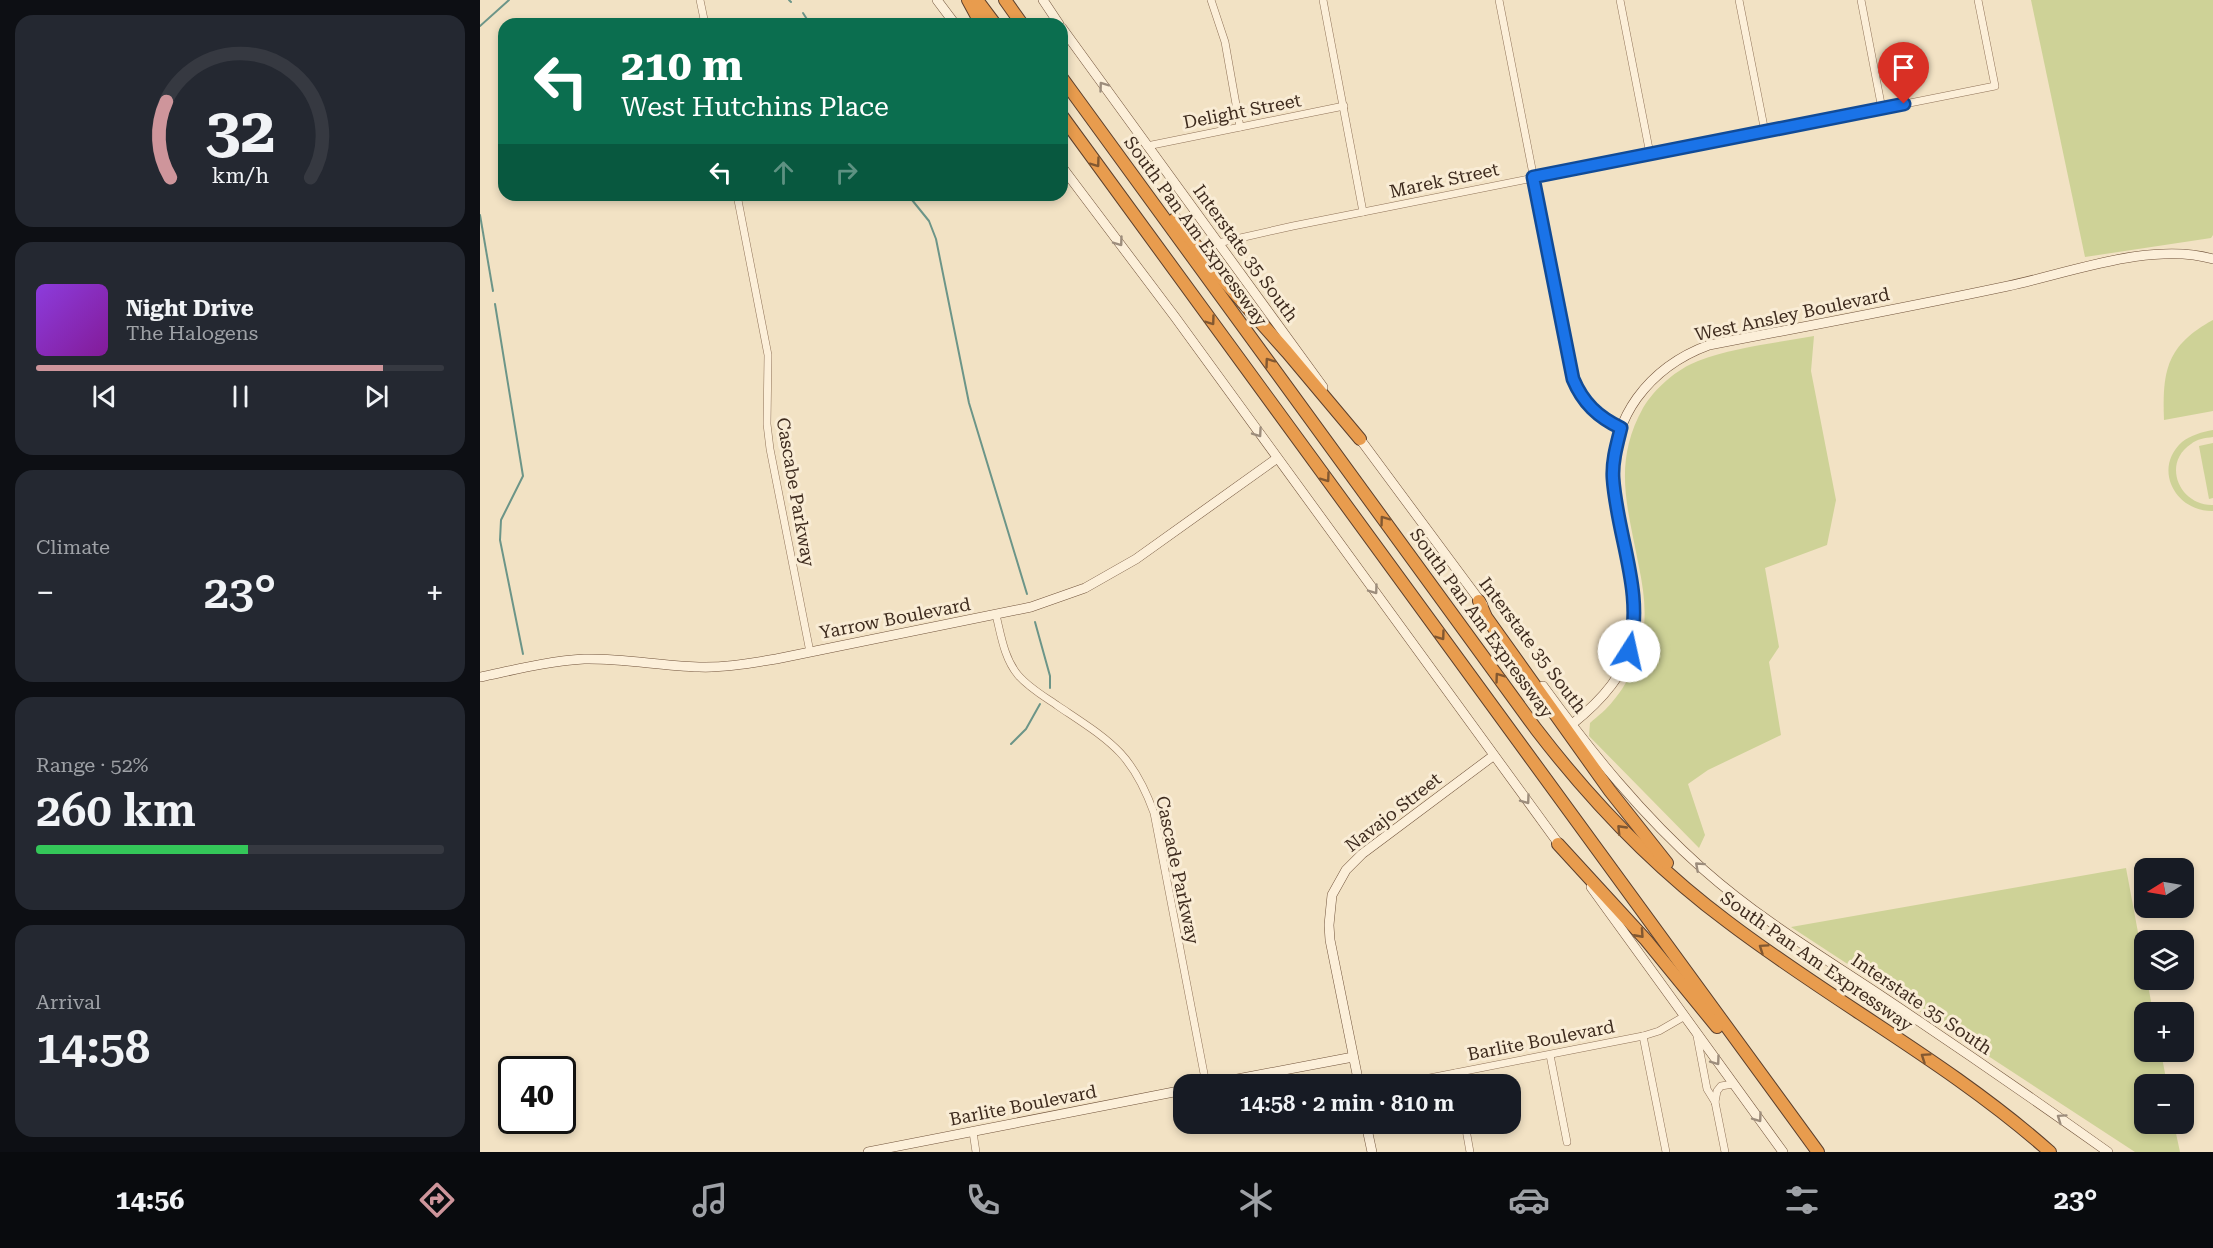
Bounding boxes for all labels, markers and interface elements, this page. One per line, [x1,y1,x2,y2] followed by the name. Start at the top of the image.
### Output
[621,41,743,90] text: 210 m
[522,42,600,120] icon: left
[1878,42,1929,104] pin
[1887,51,1920,84] icon: arrive
[1099,82,1110,93] one-way arrow
[1181,89,1303,133] street label: Delight Street
[621,91,889,123] text: West Hutchins Place
[205,94,275,167] text: 32
[1120,132,1272,330] street label: South Pan Am Expressway
[704,156,737,189] icon: left
[767,156,800,189] icon: ahead
[830,156,863,189] icon: right
[1089,157,1100,168] one-way arrow
[1387,158,1501,202] street label: Marek Street
[211,164,269,189] text: km/h
[1189,180,1303,326] street label: Interstate 35 South
[1111,235,1122,246] one-way arrow
[1693,283,1892,345] street label: West Ansley Boulevard
[126,296,254,321] text: Night Drive
[1204,314,1215,325] one-way arrow
[126,321,258,345] text: The Halogens
[1265,357,1276,368] one-way arrow
[88,380,121,413] icon: previous
[224,380,257,413] icon: pause
[360,380,393,413] icon: next
[773,416,820,569] street label: Cascabe Parkway
[1251,427,1262,438] one-way arrow
[1319,472,1330,483] one-way arrow
[1380,515,1391,526] one-way arrow
[1406,524,1558,722] street label: South Pan Am Expressway
[36,535,110,559] text: Climate
[204,566,276,619] text: 23°
[36,573,54,612] text: −
[426,573,444,612] text: +
[1475,573,1591,717] street label: Interstate 35 South
[1367,584,1378,595] one-way arrow
[818,593,973,643] street label: Yarrow Boulevard
[1597,619,1661,683] position arrow
[1434,629,1445,640] one-way arrow
[1495,673,1506,684] one-way arrow
[36,753,148,777] text: Range · 52%
[1341,768,1445,856] street label: Navajo Street
[36,784,196,837] text: 260 km
[1519,793,1530,804] one-way arrow
[1152,794,1204,946] street label: Cascade Parkway
[1617,826,1628,837] one-way arrow
[2134,858,2194,918] north arrow
[2134,858,2194,1134] map controls
[1695,862,1706,873] one-way arrow
[1717,887,1917,1036] street label: South Pan Am Expressway
[1633,927,1644,938] one-way arrow
[2134,930,2194,990] button: layers
[1759,944,1770,955] one-way arrow
[1848,949,1996,1059] street label: Interstate 35 South
[36,990,101,1014] text: Arrival
[2134,1002,2194,1062] button: +
[1466,1015,1617,1065] street label: Barlite Boulevard
[36,1021,150,1074] text: 14:58
[1921,1053,1932,1064] one-way arrow
[1709,1055,1720,1066] one-way arrow
[498,1056,576,1134] speed limit sign: 40
[2134,1074,2194,1134] button: −
[948,1080,1099,1130] street label: Barlite Boulevard
[1240,1091,1454,1116] text: 14:58 · 2 min · 810 m
[1751,1111,1762,1122] one-way arrow
[2056,1114,2067,1125] one-way arrow
[416,1179,458,1221] icon: directions
[689,1179,731,1221] icon: music
[962,1179,1004,1221] icon: phone
[1235,1179,1277,1221] icon: climate
[1508,1179,1550,1221] icon: car
[1781,1179,1823,1221] icon: filters
[116,1184,184,1216] text: 14:56
[2054,1184,2097,1216] text: 23°

